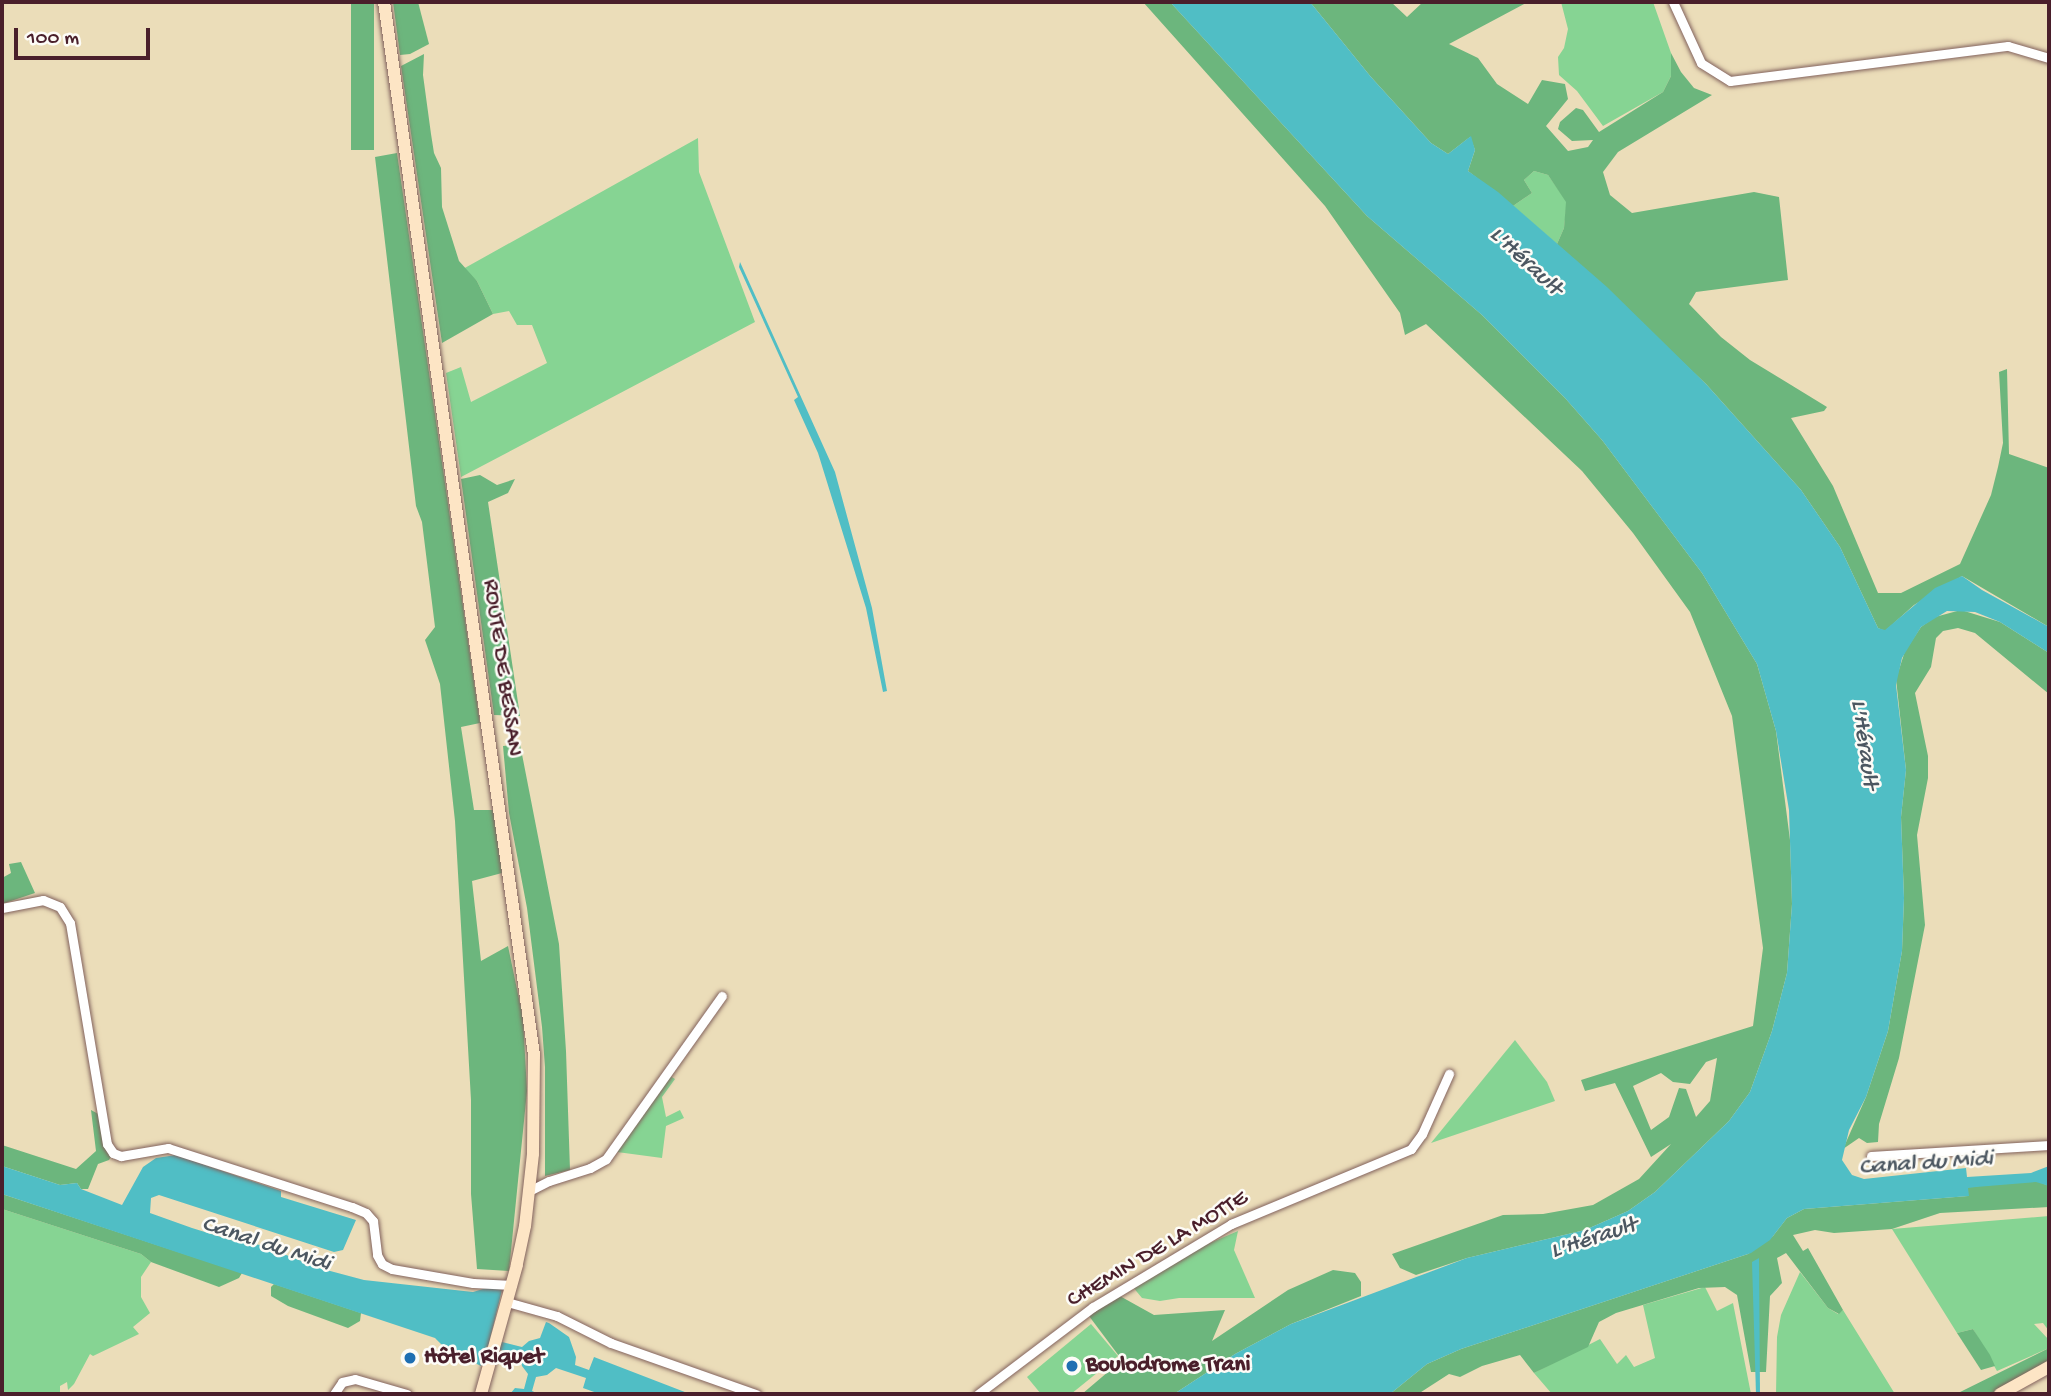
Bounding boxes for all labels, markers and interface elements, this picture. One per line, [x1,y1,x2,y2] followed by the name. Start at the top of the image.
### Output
[18,14,154,58] scale bar
[27,27,79,52] text: 100 m
[1483,221,1567,303] water label: L'Hérault
[475,578,527,758] street label: ROUTE DE BESSAN
[1843,698,1883,790] water label: L'Hérault
[1858,1145,1994,1183] water label: Canal du Midi
[1063,1185,1253,1315] street label: CHEMIN DE LA MOTTE
[198,1211,334,1279] water label: Canal du Midi
[1547,1212,1641,1266] water label: L'Hérault
[424,1344,544,1372] place label: Hôtel Riquet
[402,1350,418,1366] marker: Hôtel Riquet
[1086,1352,1250,1380] place label: Boulodrome Trani
[1064,1358,1080,1374] marker: Boulodrome Trani

